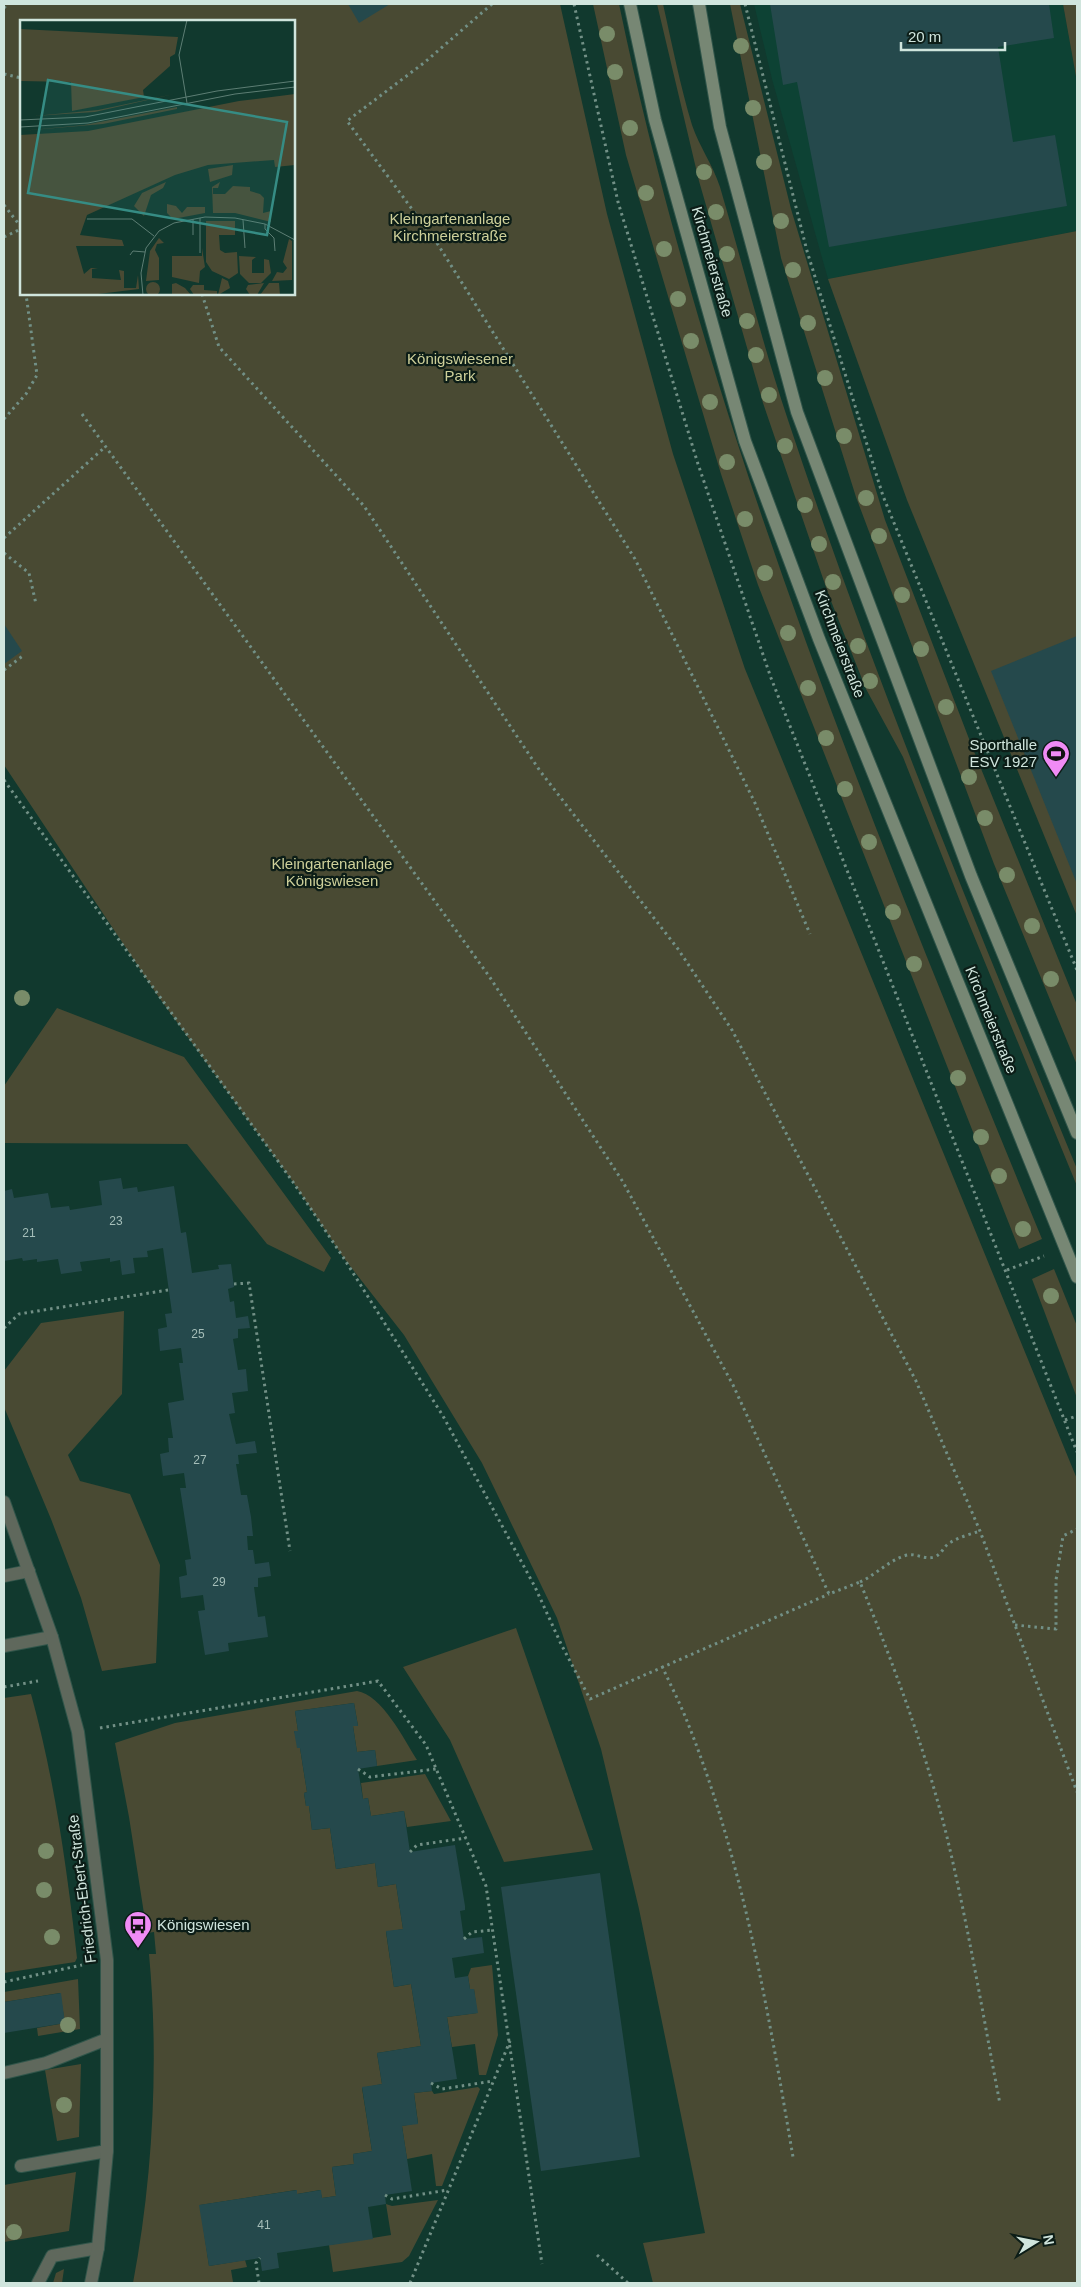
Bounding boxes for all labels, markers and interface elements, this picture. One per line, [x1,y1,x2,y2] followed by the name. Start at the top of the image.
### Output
[20,20,295,295] inset map
[901,20,1005,52] scale bar
[908,28,941,45] text: 20 m
[689,205,736,319] street label: Kirchmeierstraße
[390,210,510,244] park label: Kleingartenanlage Kirchmeierstraße
[407,350,513,384] park label: Königswiesener Park
[812,587,869,700] street label: Kirchmeierstraße
[969,736,1037,770] place label: Sporthalle ESV 1927
[1041,739,1071,778] sports icon: Sporthalle ESV 1927
[272,855,392,889] park label: Kleingartenanlage Königswiesen
[962,964,1021,1076] street label: Kirchmeierstraße
[109,1214,123,1228] house number: 23
[22,1226,36,1240] house number: 21
[191,1327,205,1341] house number: 25
[193,1453,207,1467] house number: 27
[212,1575,226,1589] house number: 29
[64,1814,99,1964] street label: Friedrich-Ebert-Straße
[123,1910,153,1949] bus stop icon: Königswiesen
[157,1916,250,1933] place label: Königswiesen
[1011,2217,1061,2267] north arrow
[257,2218,271,2232] house number: 41
[1040,2233,1058,2246] text: N

